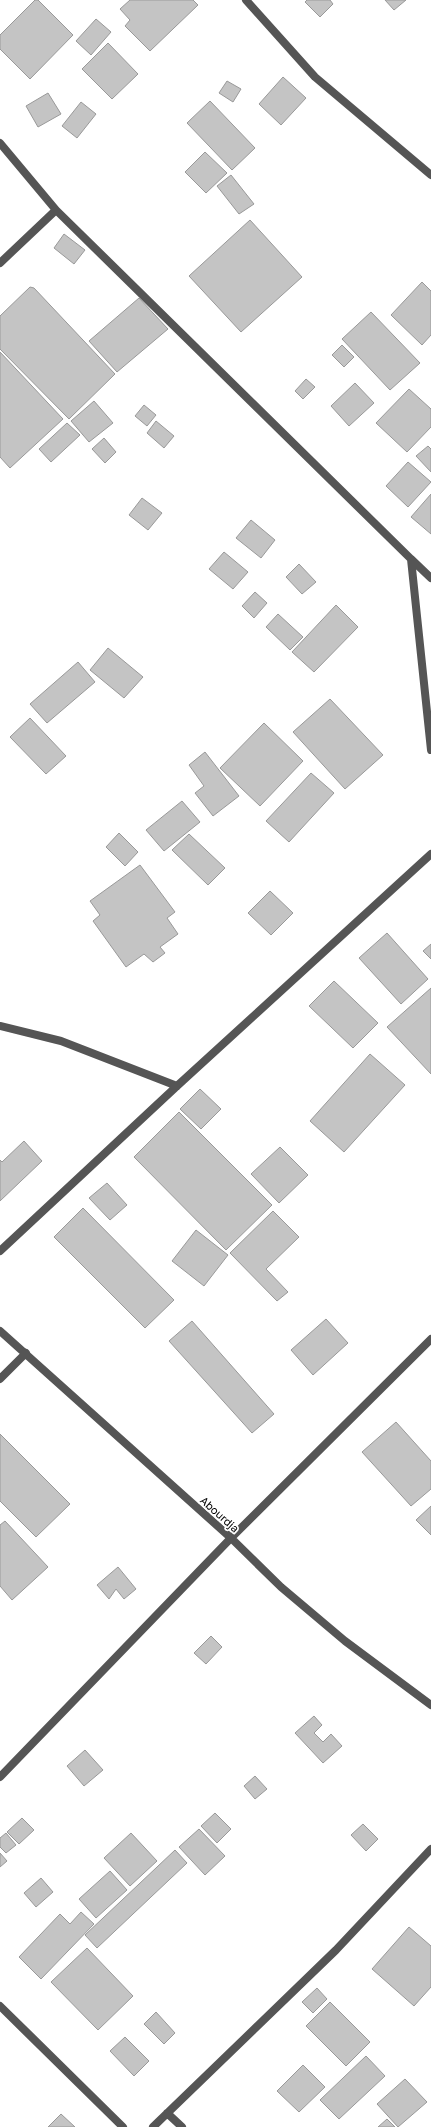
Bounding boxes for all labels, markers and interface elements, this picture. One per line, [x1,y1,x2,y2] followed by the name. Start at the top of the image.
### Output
[198,1493,242,1535] street label: Abourdja

